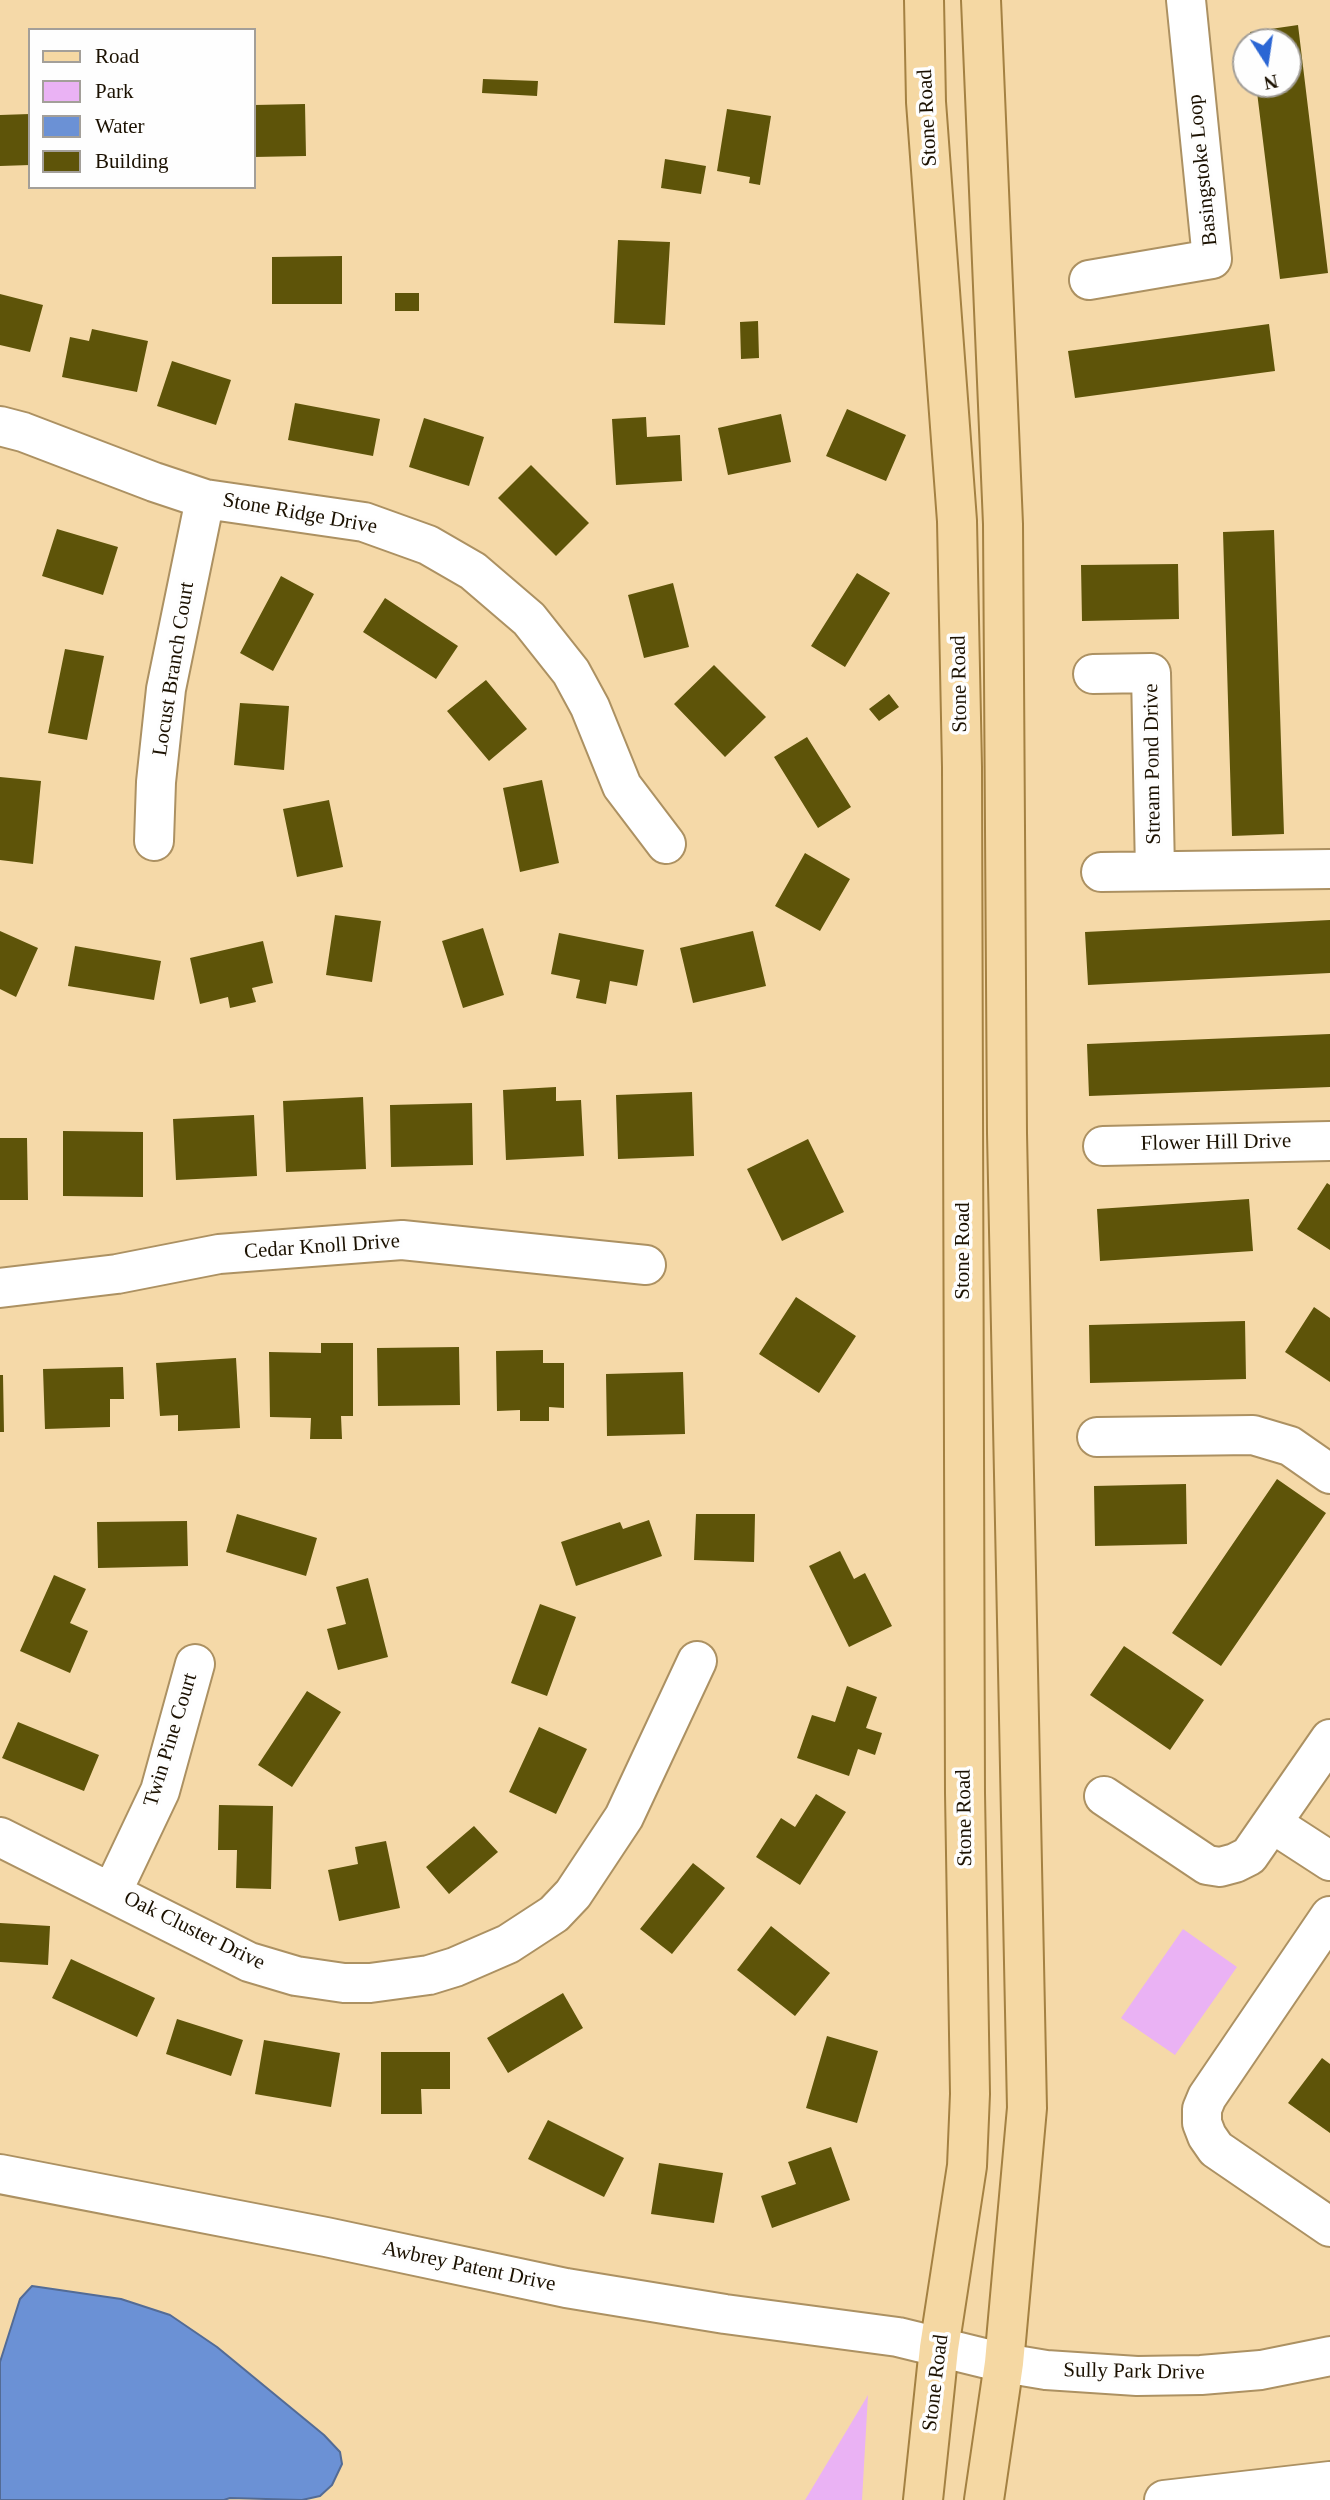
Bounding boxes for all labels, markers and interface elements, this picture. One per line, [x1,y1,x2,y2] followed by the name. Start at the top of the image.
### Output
[28,28,256,189] legend
[1232,28,1302,98] north arrow
[95,44,139,68] text: Road
[913,69,943,167] street label: Stone Road
[1262,70,1280,94] text: N
[95,79,134,103] text: Park
[1183,93,1223,247] street label: Basingstoke Loop
[95,114,145,138] text: Water
[95,149,169,173] text: Building
[221,488,379,540] street label: Stone Ridge Drive
[148,580,200,758] street label: Locust Branch Court
[947,635,973,733] street label: Stone Road
[1139,683,1167,845] street label: Stream Pond Drive
[1141,1129,1291,1157] street label: Flower Hill Drive
[950,1202,976,1300] street label: Stone Road
[243,1229,401,1265] street label: Cedar Knoll Drive
[139,1670,203,1810] street label: Twin Pine Court
[952,1769,978,1867] street label: Stone Road
[119,1886,269,1976] street label: Oak Cluster Drive
[380,2236,558,2298] street label: Awbrey Patent Drive
[918,2333,954,2433] street label: Stone Road
[1063,2358,1205,2386] street label: Sully Park Drive

